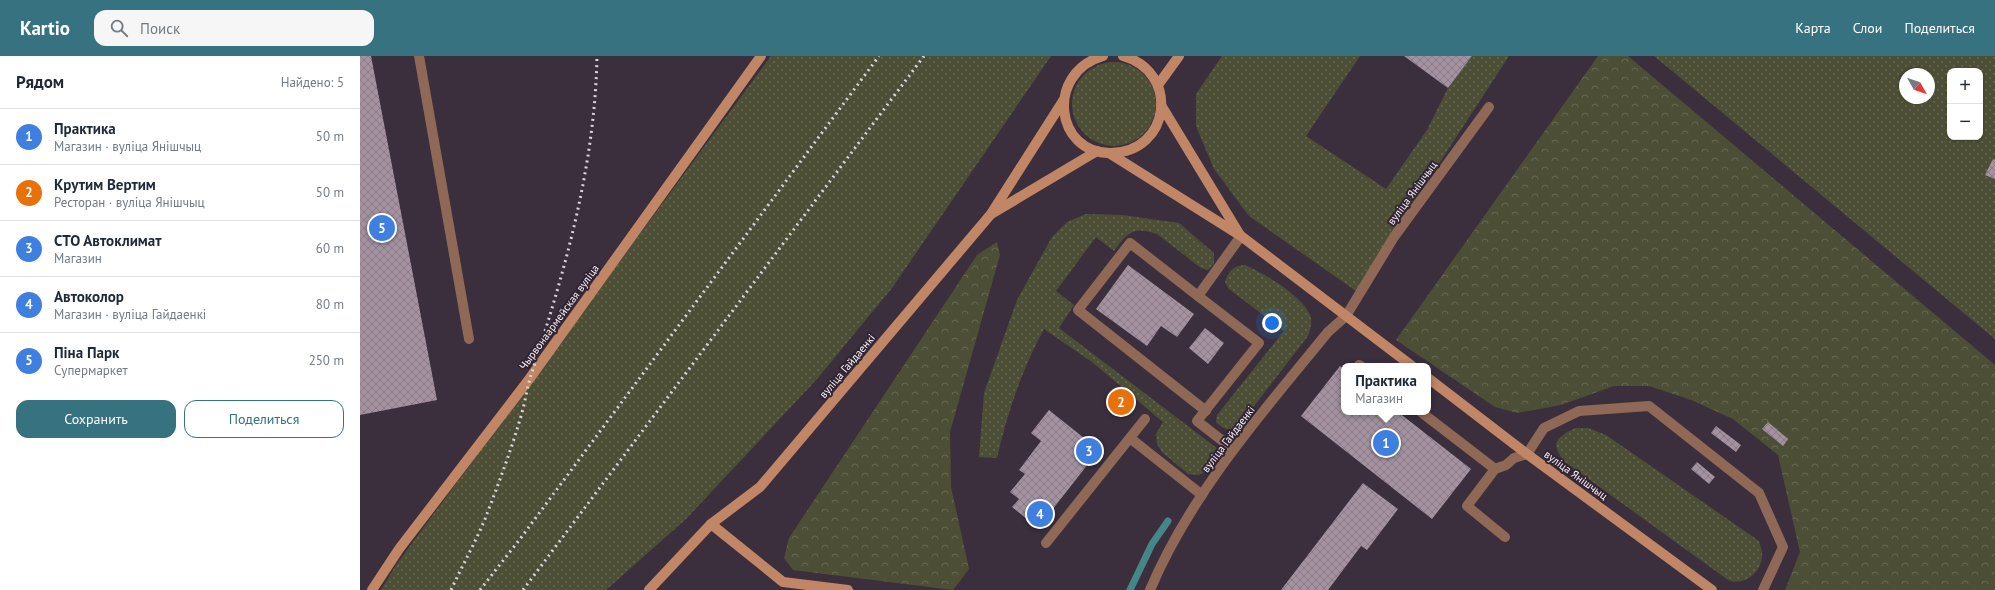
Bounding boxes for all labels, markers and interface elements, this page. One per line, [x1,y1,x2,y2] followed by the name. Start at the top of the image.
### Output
[94,10,374,46] search box
[20,16,70,40] text: Kartio
[108,17,130,39] icon: search
[140,19,180,38] text: Поиск
[1795,19,1831,37] text: Карта
[1853,19,1882,37] text: Слои
[1904,19,1975,37] text: Поделиться
[1899,68,1935,104] north arrow
[1947,68,1983,140] map controls
[1947,68,1983,104] button: +
[16,71,64,93] text: Рядом
[281,74,344,91] text: Найдено: 5
[1947,104,1983,140] button: −
[54,119,116,138] text: Практика
[25,128,33,145] text: 1
[316,128,344,145] text: 50 m
[54,138,201,155] text: Магазин · вуліца Янішчыц
[1384,158,1440,228] street label: вуліца Янішчыц
[54,175,156,194] text: Крутим Вертим
[25,184,33,201] text: 2
[316,184,344,201] text: 50 m
[54,194,205,211] text: Ресторан · вуліца Янішчыц
[369,213,395,243] pin: 5
[54,231,162,250] text: СТО Автоклимат
[25,240,33,257] text: 3
[316,240,344,257] text: 60 m
[54,250,102,267] text: Магазин
[516,262,602,372] street label: Чырвонаармейская вуліца
[54,287,124,306] text: Автоколор
[25,296,33,313] text: 4
[316,296,344,313] text: 80 m
[54,306,206,323] text: Магазин · вуліца Гайдаенкі
[1262,313,1282,333] your location
[816,331,878,401] street label: вуліца Гайдаенкі
[54,343,119,362] text: Піна Парк
[25,352,33,369] text: 5
[309,352,344,369] text: 250 m
[54,362,128,379] text: Супермаркет
[1341,363,1431,415] popup
[1355,371,1417,390] text: Практика
[1108,387,1134,417] pin: 2
[1355,390,1403,407] text: Магазин
[16,400,176,438] button: Сохранить
[184,400,344,438] button: Поделиться
[1198,403,1258,475] street label: вуліца Гайдаенкі
[1373,428,1399,458] pin: 1
[1076,436,1102,466] pin: 3
[1541,447,1611,503] street label: вуліца Янішчыц
[1027,499,1053,529] pin: 4

